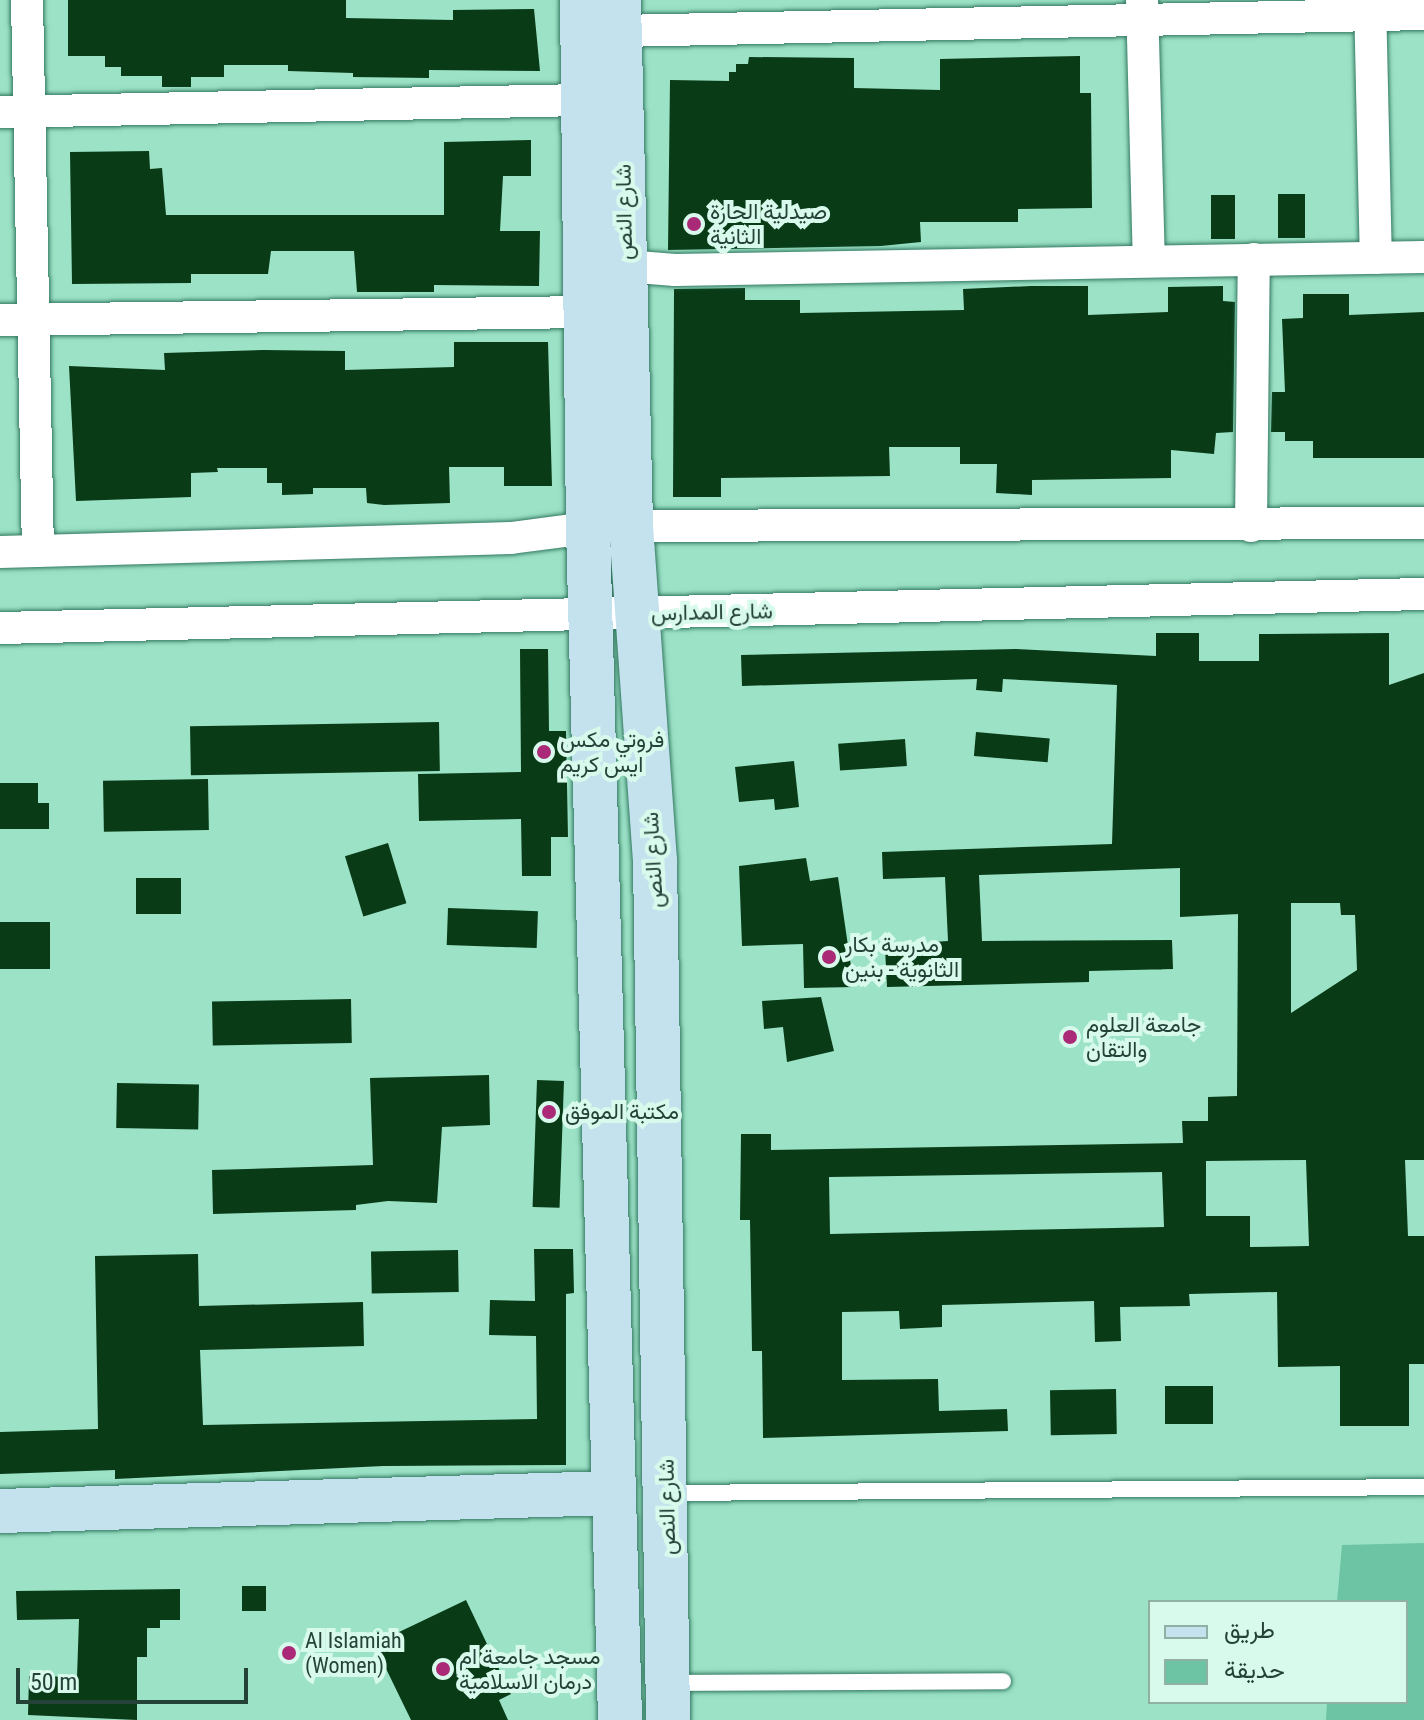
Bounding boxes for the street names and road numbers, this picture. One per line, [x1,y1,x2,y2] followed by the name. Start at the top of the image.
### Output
[610,164,638,260] street label: شارع النص
[651,598,773,626] street label: شارع المدارس
[637,811,669,909] street label: شارع النص
[653,1459,681,1555] street label: شارع النص

